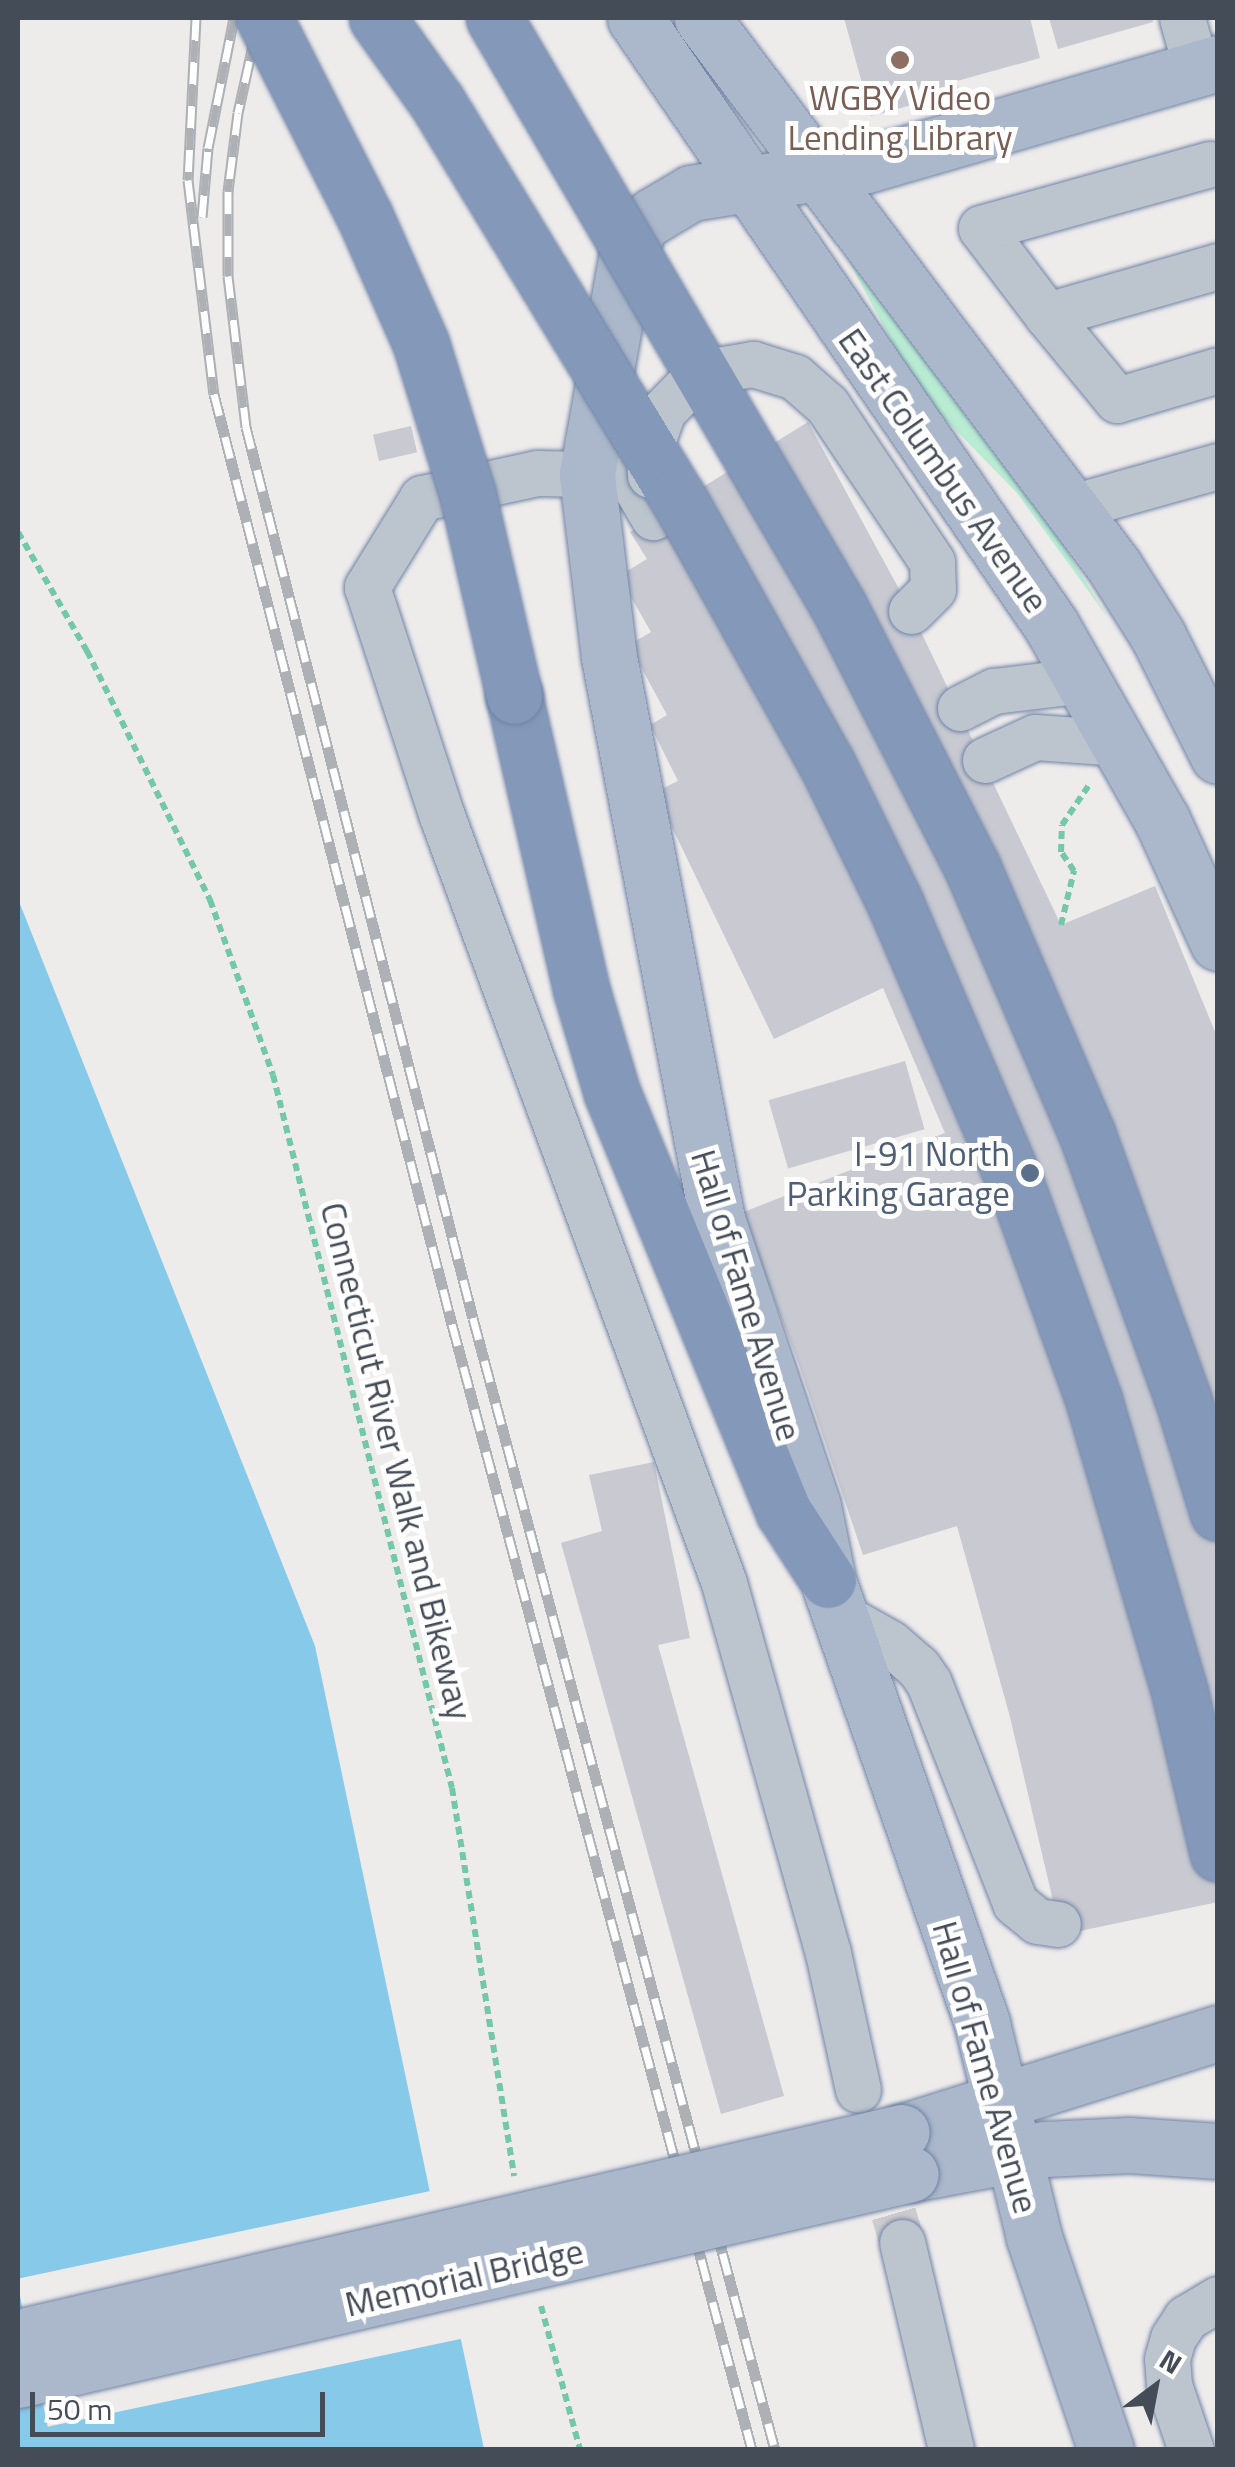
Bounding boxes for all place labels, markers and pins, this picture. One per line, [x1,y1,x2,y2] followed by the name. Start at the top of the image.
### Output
[889,49,911,71] marker: WGBY Video Lending Library
[787,76,1013,158] place label: WGBY Video Lending Library
[786,1132,1010,1214] place label: I-91 North Parking Garage
[1019,1162,1041,1184] marker: I-91 North Parking Garage

